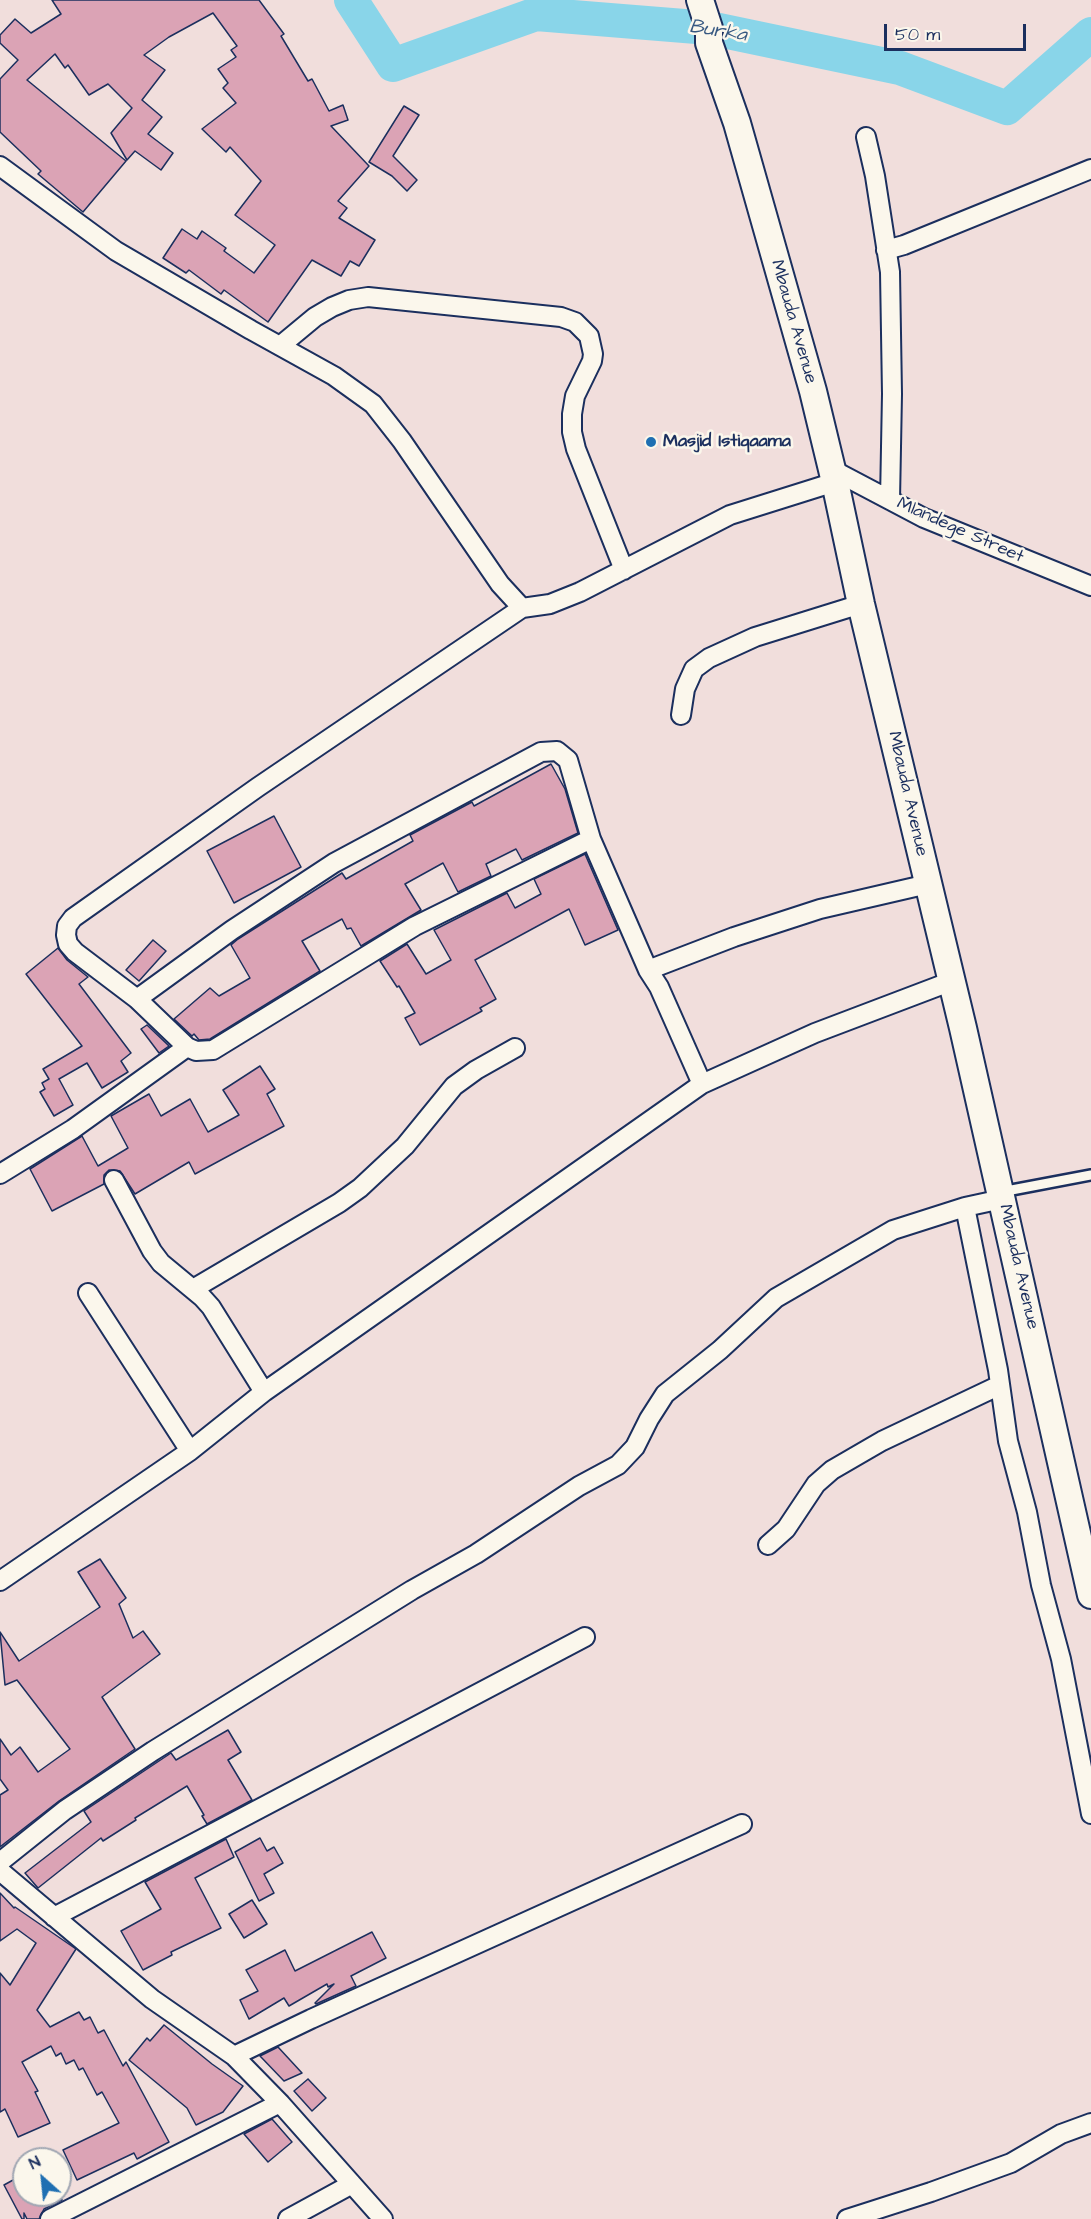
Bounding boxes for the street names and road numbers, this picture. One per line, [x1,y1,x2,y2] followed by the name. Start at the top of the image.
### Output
[765,258,821,386] street label: Mbauda Avenue
[893,493,1027,569] street label: Mlandege Street
[882,730,932,858] street label: Mbauda Avenue
[993,1203,1043,1331] street label: Mbauda Avenue

